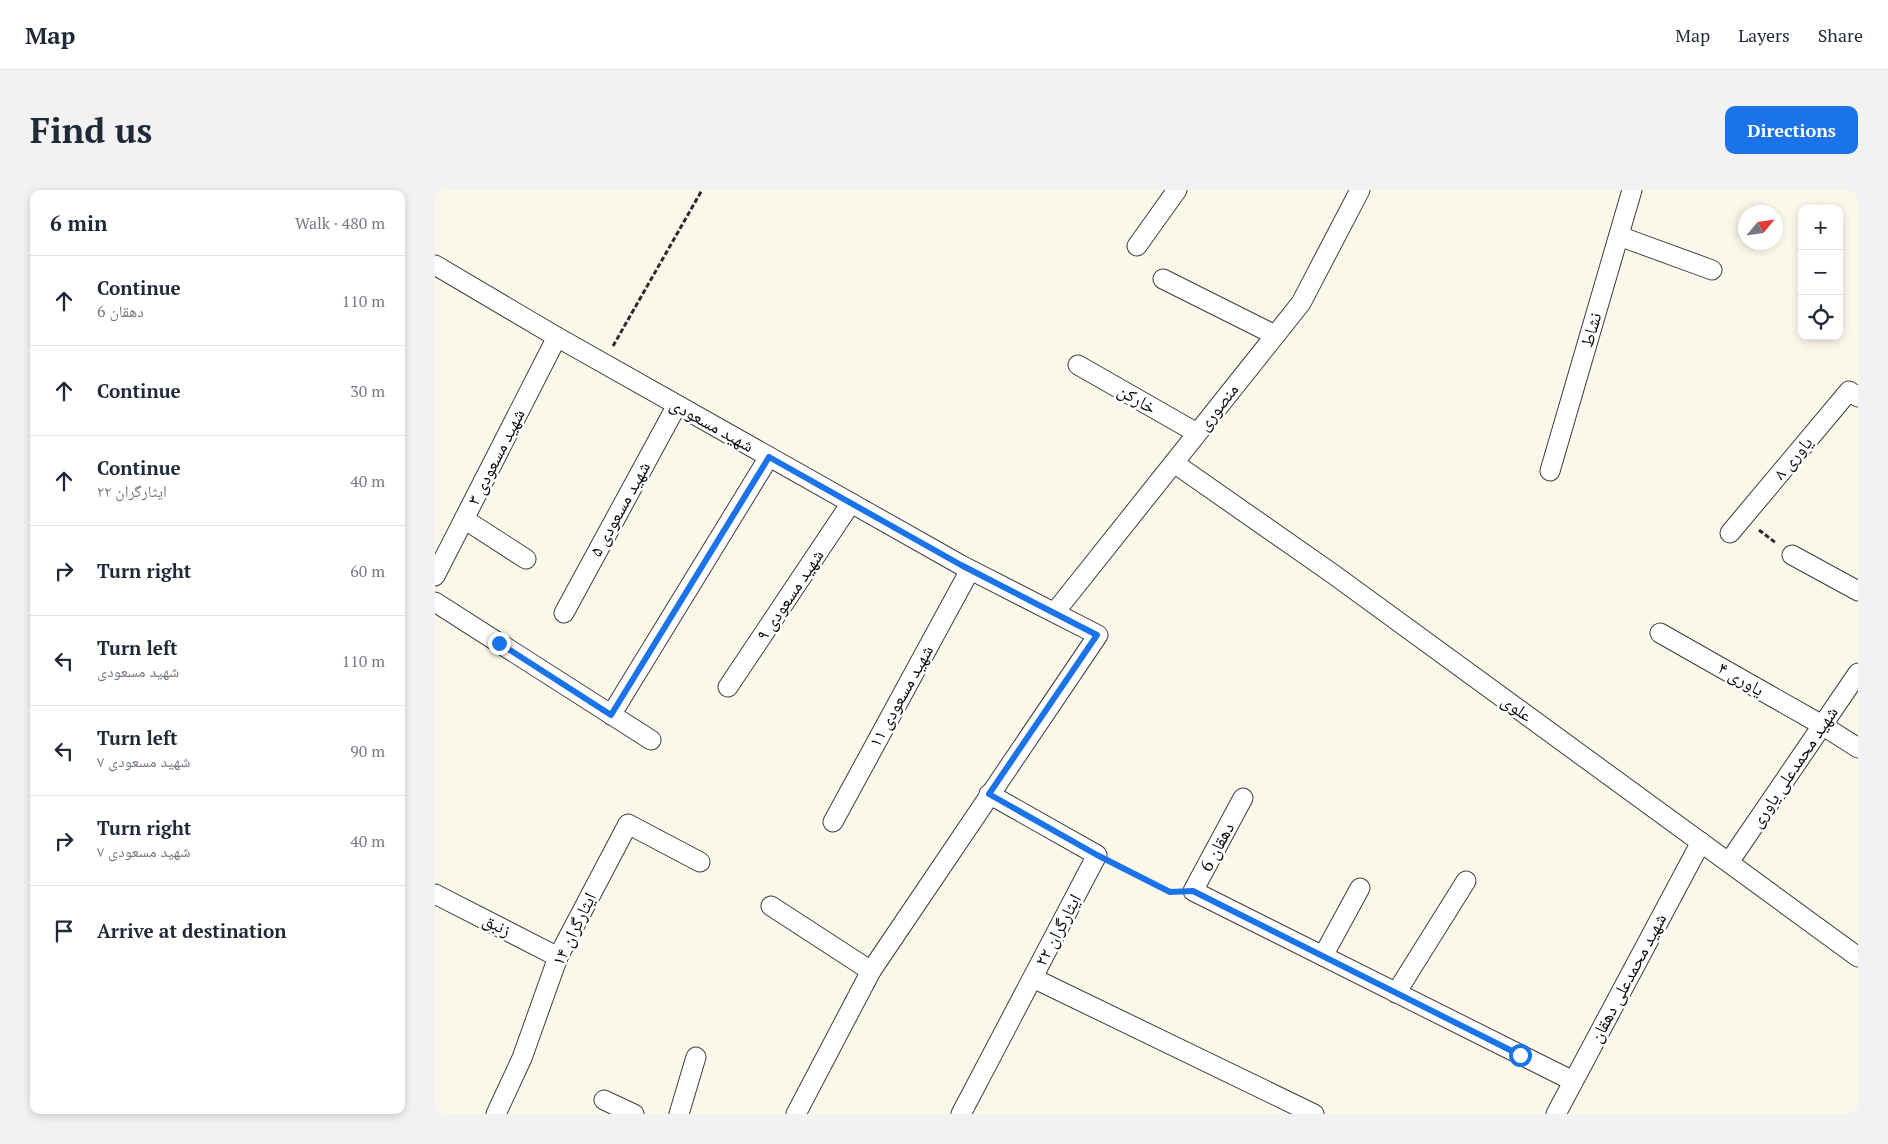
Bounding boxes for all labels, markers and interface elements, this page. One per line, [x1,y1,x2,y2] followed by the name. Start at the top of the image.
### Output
[25,19,75,51] text: Map
[1675,23,1710,47] text: Map
[1738,23,1790,47] text: Layers
[1818,23,1863,47] text: Share
[1725,106,1858,154] button: Directions
[30,107,152,153] text: Find us
[1738,205,1783,250] north arrow
[1798,205,1843,340] map controls
[1798,205,1843,250] button: +
[50,209,107,237] text: 6 min
[295,212,385,234] text: Walk · 480 m
[1798,250,1843,295] button: −
[97,275,181,300] text: Continue
[50,287,78,315] icon: ahead
[342,290,385,312] text: 110 m
[1798,295,1843,340] button: locate
[97,300,144,322] text: دهقان 6
[1574,309,1606,350] street label: نشاط
[50,377,78,405] icon: ahead
[97,378,181,403] text: Continue
[1114,378,1161,419] street label: خارکن
[1191,378,1243,435] street label: منصوری
[350,380,385,402] text: 30 m
[666,391,759,457] street label: شهید مسعودی
[461,404,530,509] street label: شهید مسعودی ۳
[1767,431,1817,484] street label: یاوری ۸
[97,455,181,480] text: Continue
[583,457,655,560] street label: شهید مسعودی ۵
[50,467,78,495] icon: ahead
[350,470,385,492] text: 40 m
[97,480,167,502] text: ایثارگران ۲۲
[750,544,829,645] street label: شهید مسعودی ۹
[50,557,78,585] icon: right
[97,558,191,583] text: Turn right
[350,560,385,582] text: 60 m
[488,632,511,655] route end
[97,635,178,660] text: Turn left
[862,640,938,751] street label: شهید مسعودی ۱۱
[50,647,78,675] icon: left
[342,650,385,672] text: 110 m
[1714,655,1769,701] street label: یاوری ۴
[97,660,179,682] text: شهید مسعودی
[1497,688,1538,727] street label: علوی
[1744,701,1843,832] street label: شهید محمدعلی یاوری
[97,725,178,750] text: Turn left
[50,737,78,765] icon: left
[350,740,385,762] text: 90 m
[97,750,190,772] text: شهید مسعودی ۷
[97,815,191,840] text: Turn right
[1193,818,1239,875] street label: دهقان 6
[50,827,78,855] icon: right
[350,830,385,852] text: 40 m
[97,840,190,862] text: شهید مسعودی ۷
[545,888,601,969] street label: ایثارگران ۱۴
[1028,889,1086,970] street label: ایثارگران ۲۲
[479,907,516,941] street label: زنبق
[1583,909,1671,1046] street label: شهید محمدعلی دهقان
[50,917,78,945] icon: arrive
[97,918,286,943] text: Arrive at destination
[1509,1044,1532,1067] route start

